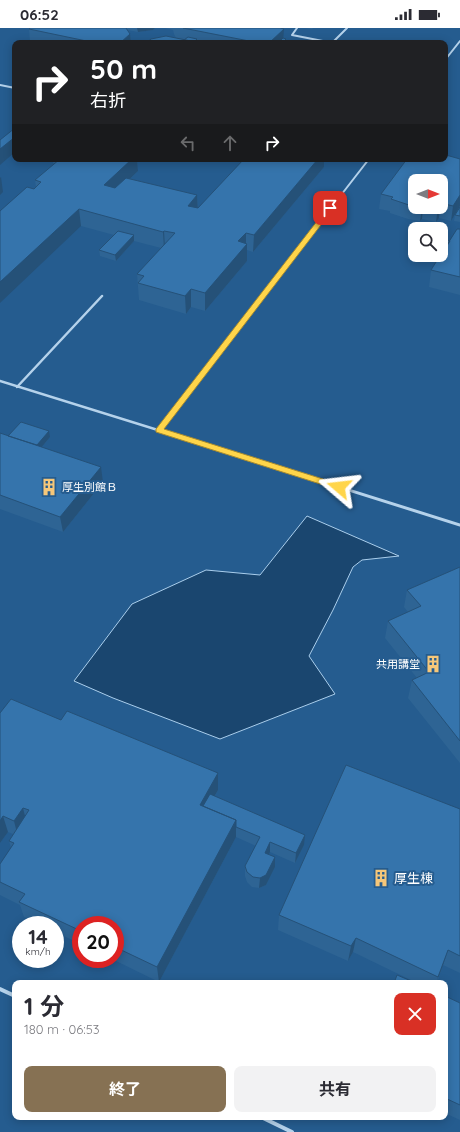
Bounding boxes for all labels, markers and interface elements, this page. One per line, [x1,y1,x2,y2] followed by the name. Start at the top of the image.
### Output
[20,5,59,24] text: 06:52
[90,51,157,86] text: 50 m
[24,56,76,108] icon: right
[90,89,126,112] text: 右折
[177,132,199,154] icon: left
[219,132,241,154] icon: ahead
[261,132,283,154] icon: right
[408,174,448,214] north arrow
[408,174,448,262] map controls
[313,191,347,225] pin
[319,197,341,219] icon: arrive
[408,222,448,262] button: search
[318,466,360,508] position arrow
[39,477,59,497] building icon: 厚生別館Ｂ
[62,480,117,494] place label: 厚生別館Ｂ
[423,654,443,674] building icon: 共用講堂
[376,657,420,671] place label: 共用講堂
[371,868,391,888] building icon: 厚生棟
[394,870,433,886] place label: 厚生棟
[72,916,124,968] speed limit sign: 20
[28,924,48,949] text: 14
[25,945,51,958] text: km/h
[24,991,64,1021] text: 1 分
[394,993,436,1035] button: close
[24,1021,100,1037] text: 180 m · 06:53
[24,1066,226,1112] button: 終了
[234,1066,436,1112] button: 共有

